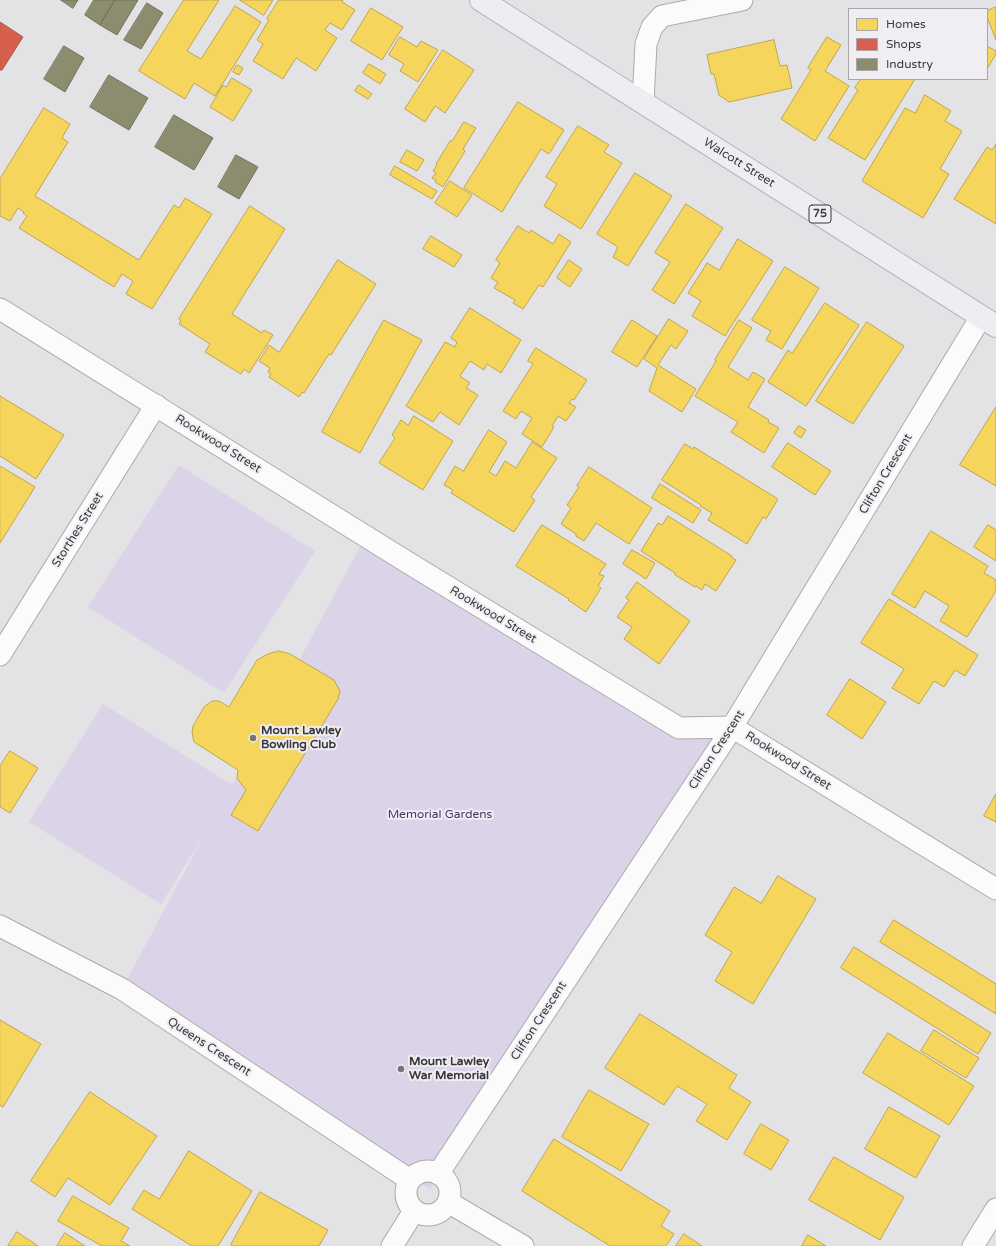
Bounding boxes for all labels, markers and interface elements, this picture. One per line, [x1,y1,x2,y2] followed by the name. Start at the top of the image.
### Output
[848,8,988,80] legend
[886,17,926,31] text: Homes
[886,37,921,51] text: Shops
[886,57,933,71] text: Industry
[701,135,777,191] street label: Walcott Street
[809,205,831,223] road number: 75
[172,412,264,476] street label: Rookwood Street
[856,431,916,517] street label: Clifton Crescent
[49,490,107,570] street label: Storthes Street
[447,583,539,647] street label: Rookwood Street
[686,708,748,792] street label: Clifton Crescent
[261,724,341,752] place label: Mount Lawley Bowling Club
[742,729,834,793] street label: Rookwood Street
[248,733,258,743] marker: Mount Lawley Bowling Club
[388,808,492,822] park label: Memorial Gardens
[508,979,570,1063] street label: Clifton Crescent
[164,1015,254,1079] street label: Queens Crescent
[409,1055,489,1083] place label: Mount Lawley War Memorial
[396,1064,406,1074] marker: Mount Lawley War Memorial

